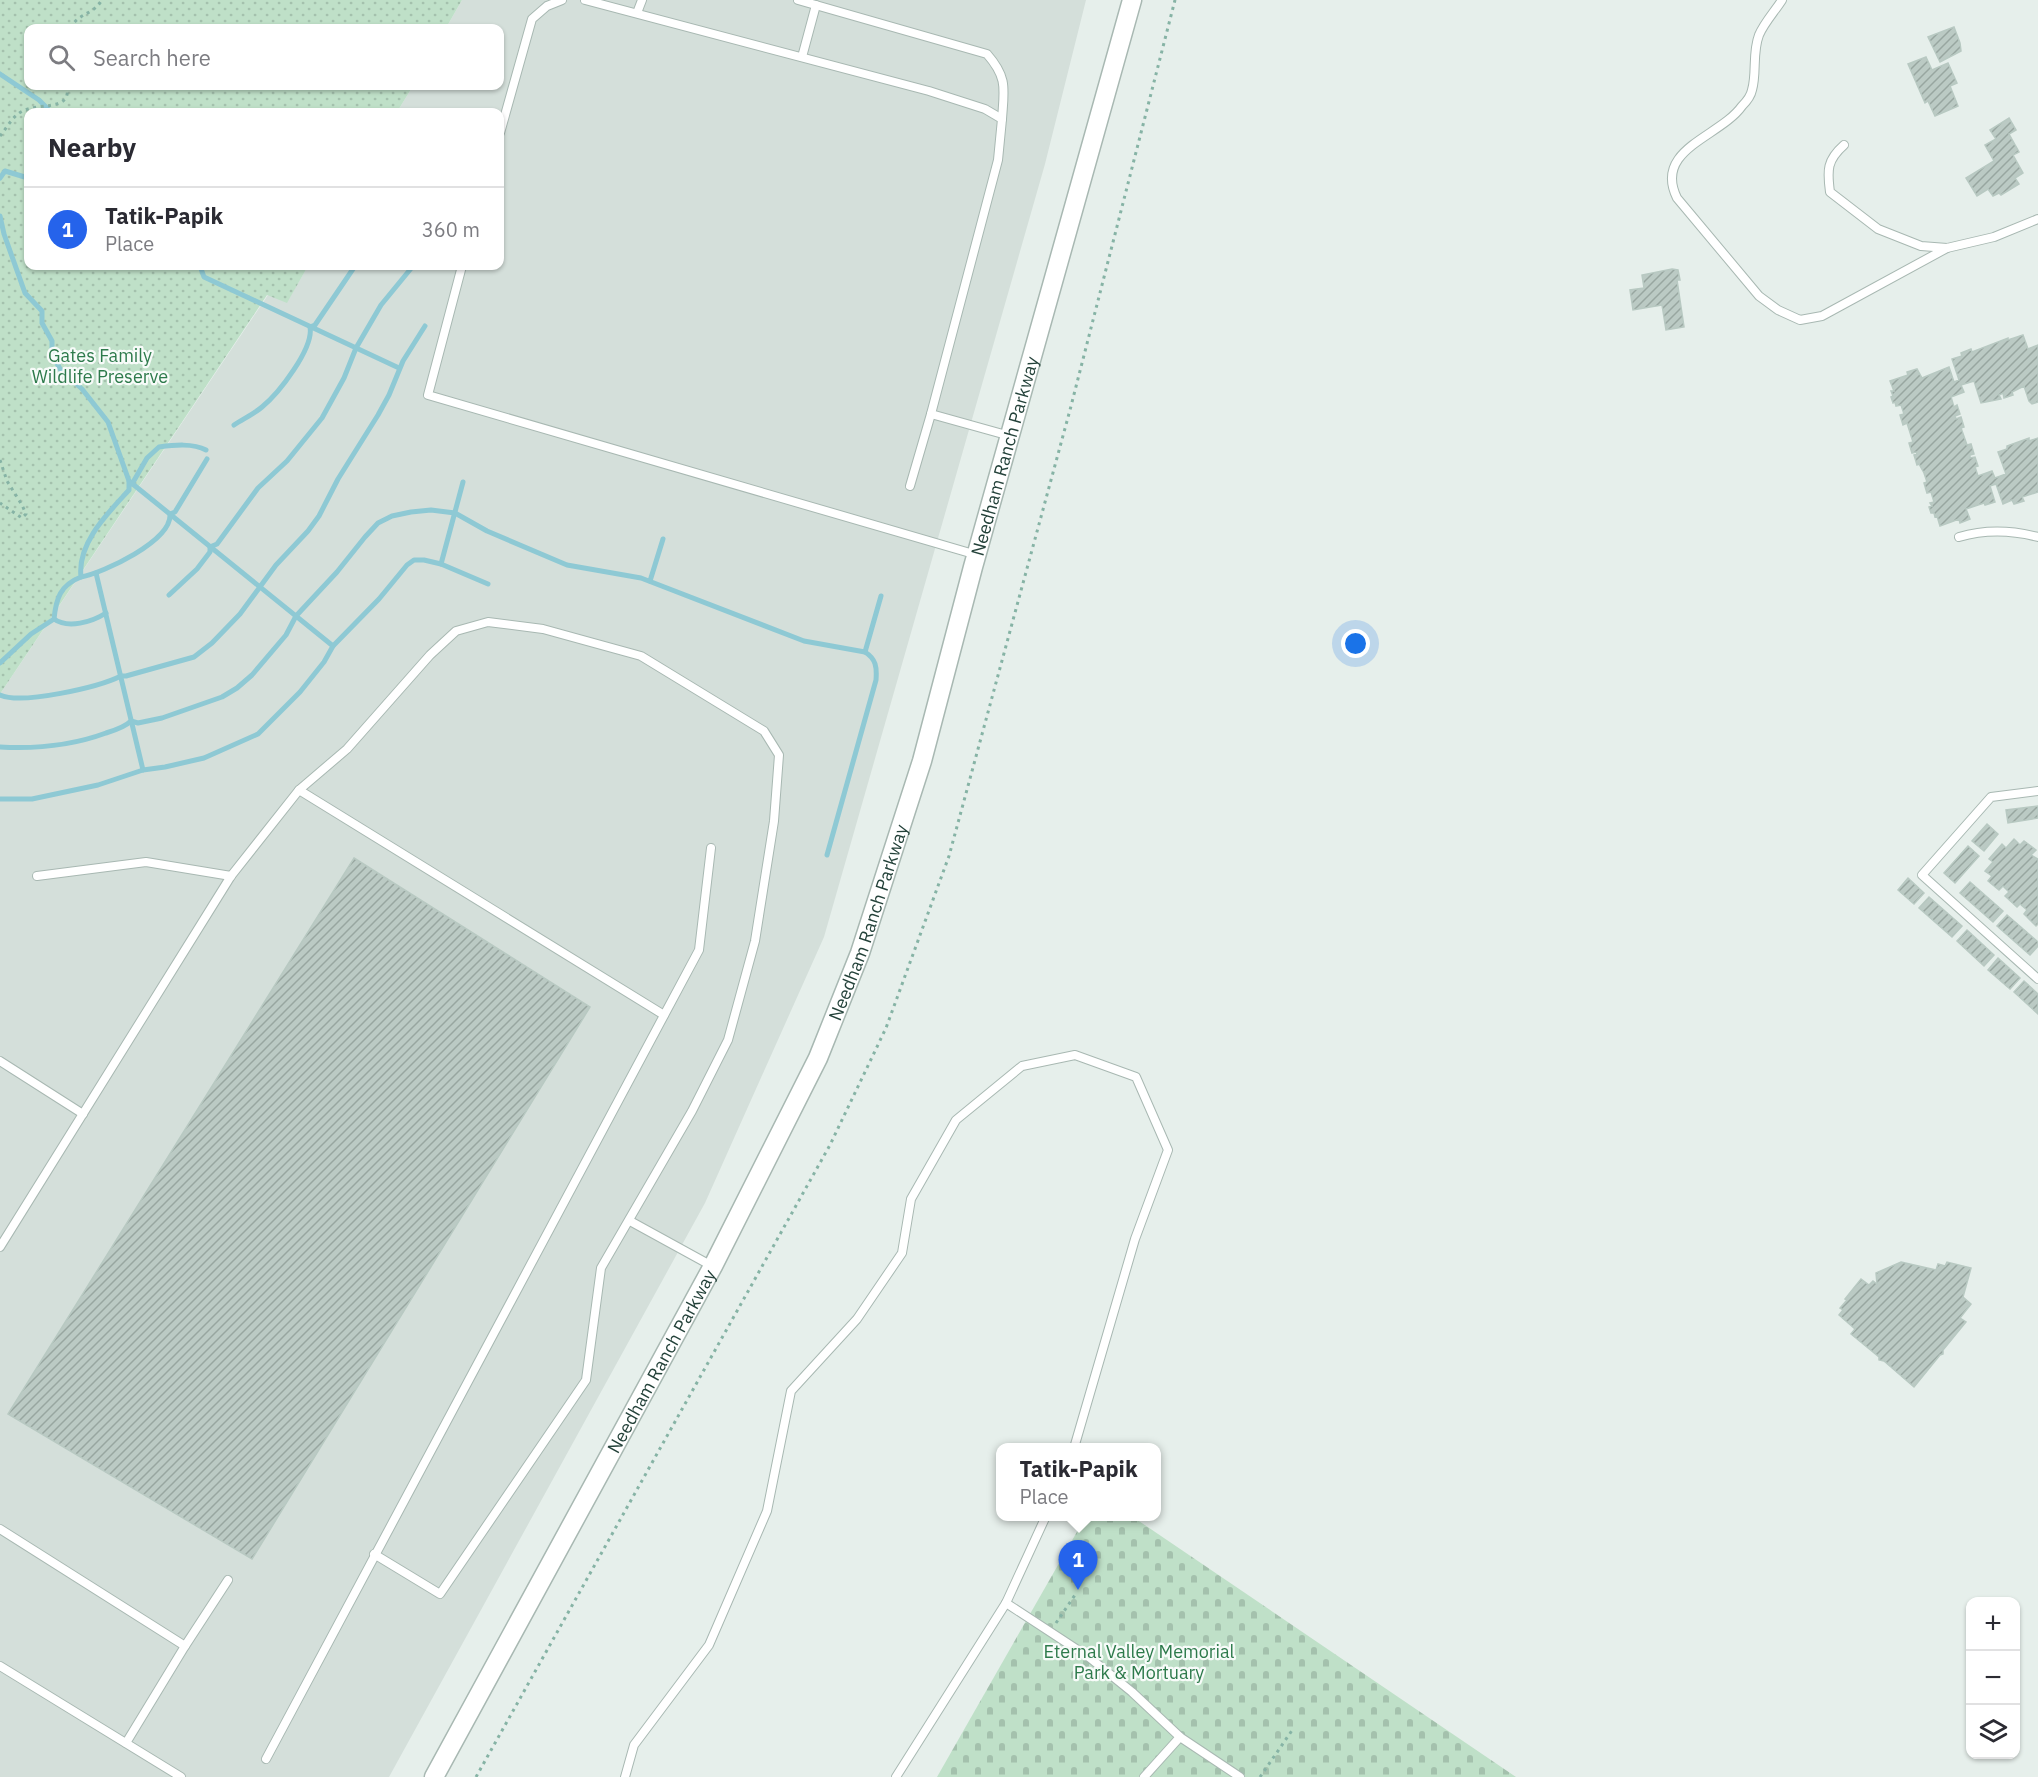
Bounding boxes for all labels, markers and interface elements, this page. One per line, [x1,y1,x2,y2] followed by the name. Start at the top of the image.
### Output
[24,24,504,90] search box
[45,41,78,74] icon: search
[93,43,211,72] text: Search here
[48,130,136,164] text: Nearby
[105,201,223,230] text: Tatik-Papik
[62,216,74,243] text: 1
[422,216,480,243] text: 360 m
[105,230,154,257] text: Place
[32,344,168,388] park label: Gates Family Wildlife Preserve
[965,354,1043,558] street label: Needham Ranch Parkway
[1341,629,1370,658] your location
[823,821,912,1024] street label: Needham Ranch Parkway
[602,1265,721,1457] street label: Needham Ranch Parkway
[996,1443,1161,1521] popup
[1019,1454,1138,1483] text: Tatik-Papik
[1019,1483,1069,1510] text: Place
[1058,1540,1098,1590] pin: 1
[1966,1597,2020,1759] map controls
[1966,1597,2020,1651] button: +
[1044,1640,1235,1684] park label: Eternal Valley Memorial Park & Mortuary
[1966,1651,2020,1705] button: −
[1966,1705,2020,1759] button: layers

